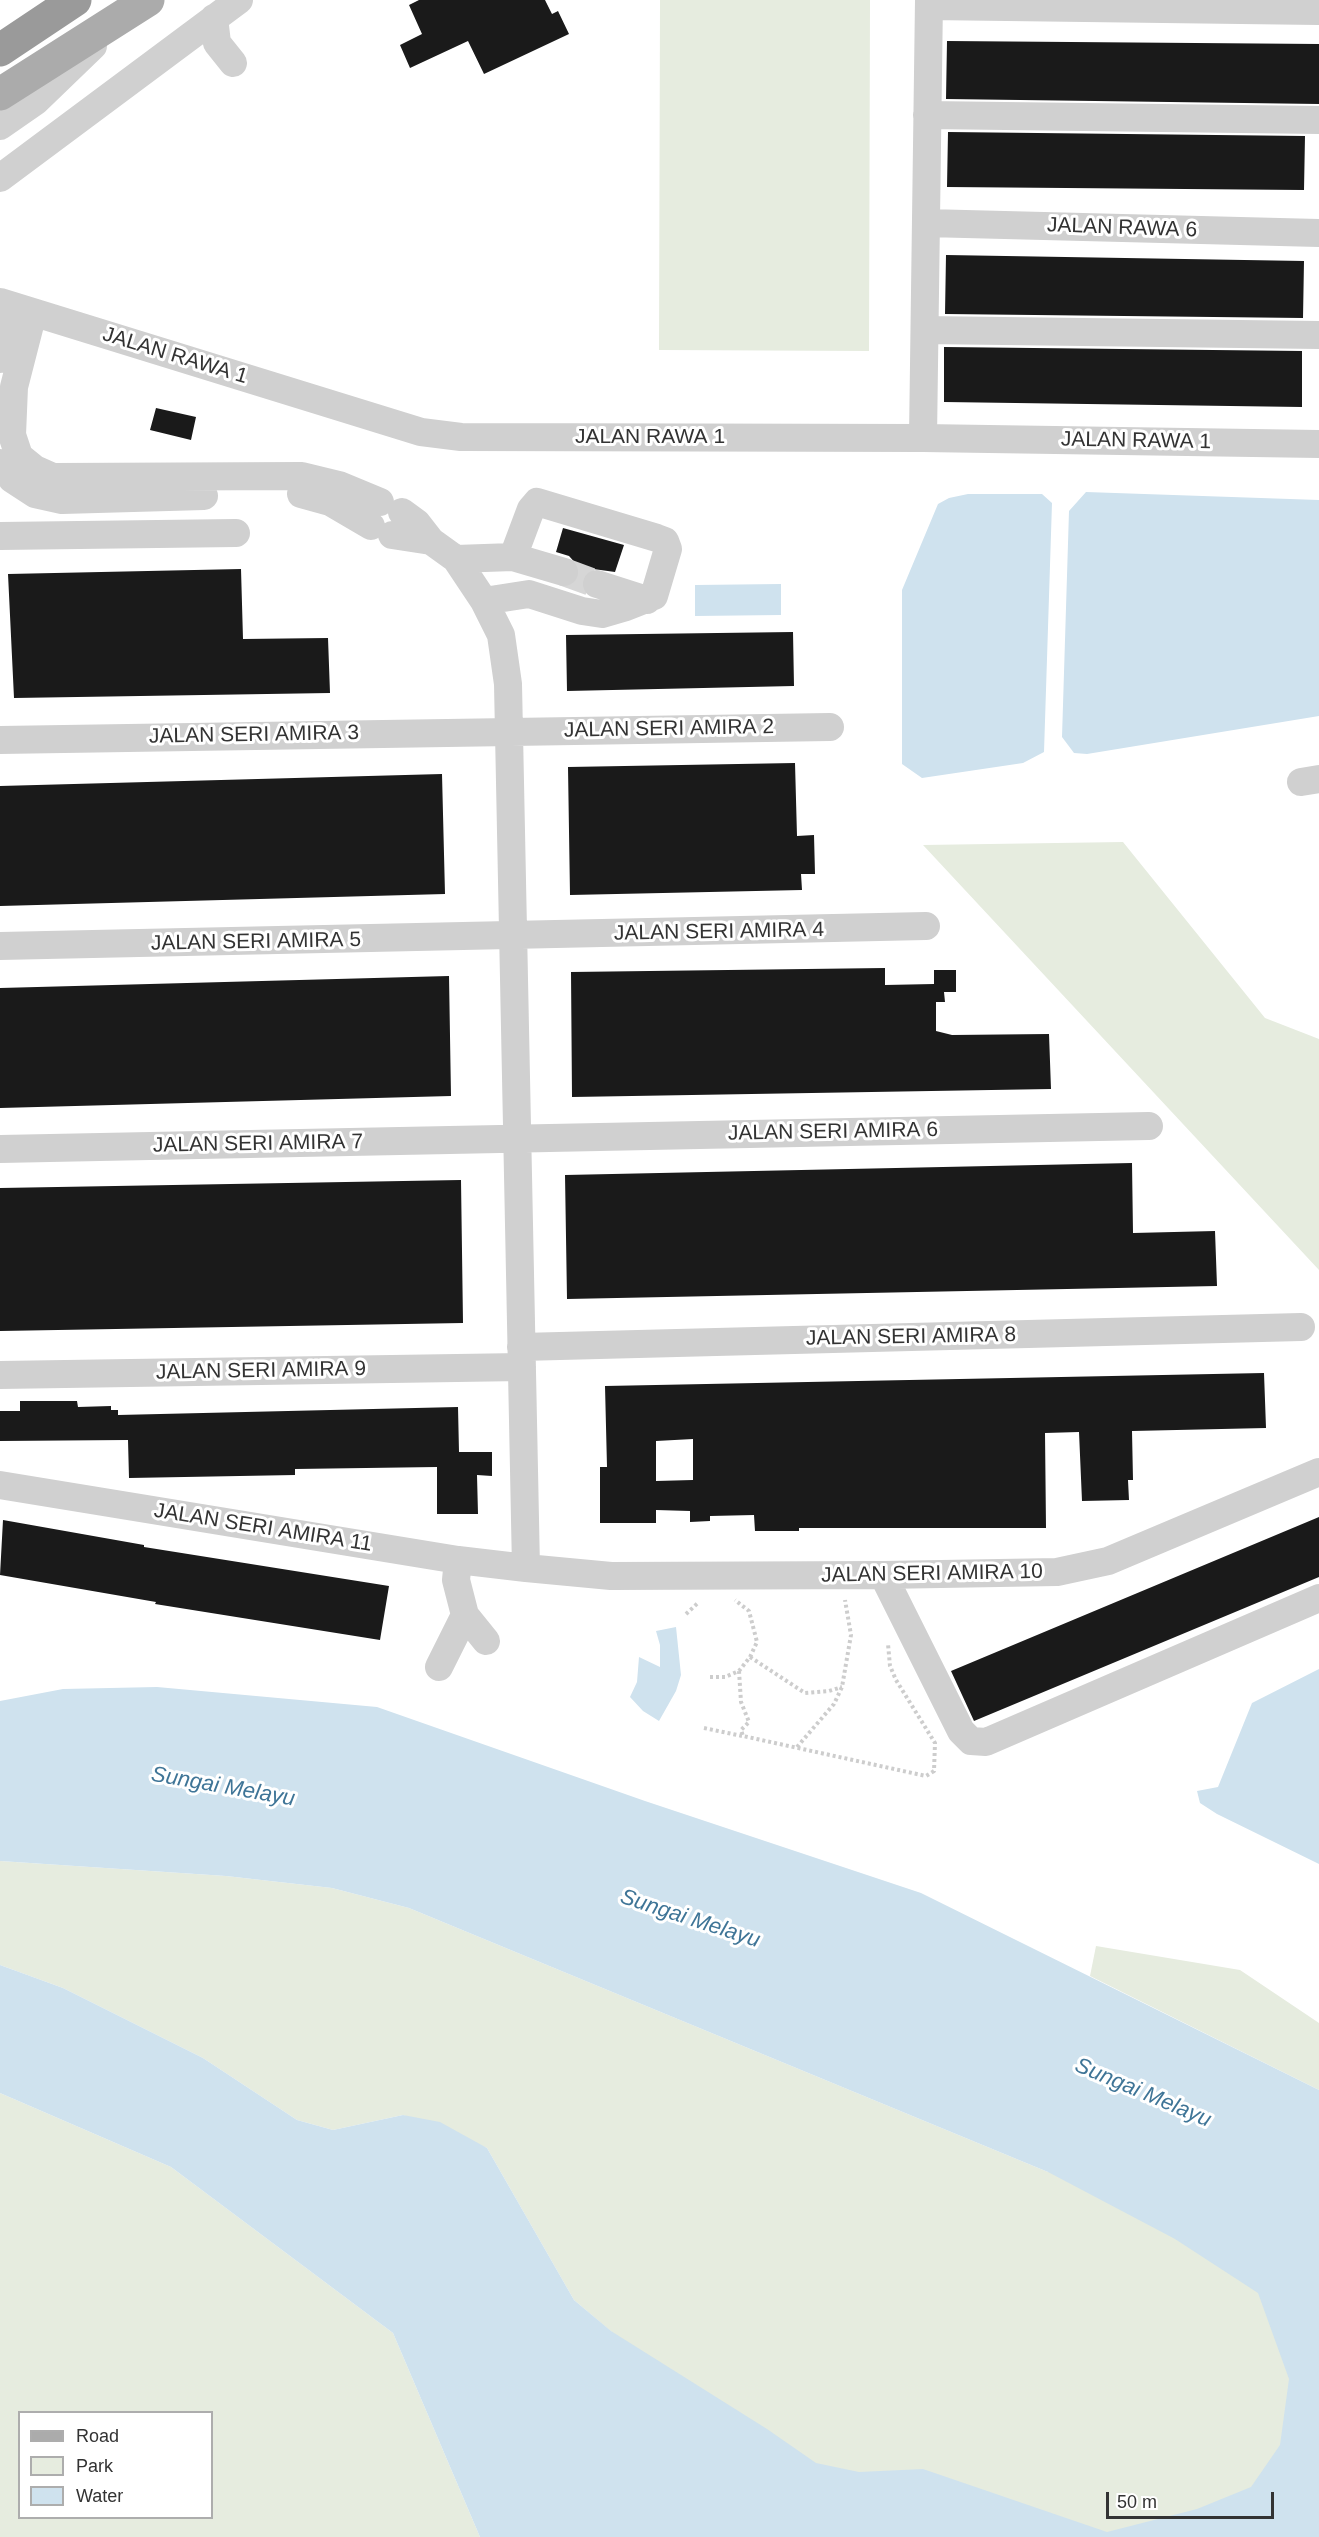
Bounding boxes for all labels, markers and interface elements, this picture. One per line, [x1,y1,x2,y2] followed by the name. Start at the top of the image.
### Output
[1047,213,1197,243] street label: JALAN RAWA 6
[100,322,250,390] street label: JALAN RAWA 1
[575,424,725,450] street label: JALAN RAWA 1
[1061,427,1211,455] street label: JALAN RAWA 1
[564,715,774,743] street label: JALAN SERI AMIRA 2
[149,721,359,749] street label: JALAN SERI AMIRA 3
[614,918,824,946] street label: JALAN SERI AMIRA 4
[151,928,361,956] street label: JALAN SERI AMIRA 5
[728,1118,938,1146] street label: JALAN SERI AMIRA 6
[153,1130,363,1158] street label: JALAN SERI AMIRA 7
[806,1323,1016,1351] street label: JALAN SERI AMIRA 8
[156,1357,366,1385] street label: JALAN SERI AMIRA 9
[152,1498,374,1558] street label: JALAN SERI AMIRA 11
[821,1559,1043,1589] street label: JALAN SERI AMIRA 10
[149,1761,297,1813] water label: Sungai Melayu
[617,1884,763,1954] water label: Sungai Melayu
[1071,2052,1215,2134] water label: Sungai Melayu
[18,2411,213,2519] legend
[76,2426,119,2446] text: Road
[76,2456,113,2476] text: Park
[1109,2480,1277,2518] scale bar
[76,2486,123,2506] text: Water
[1117,2492,1157,2512] text: 50 m

